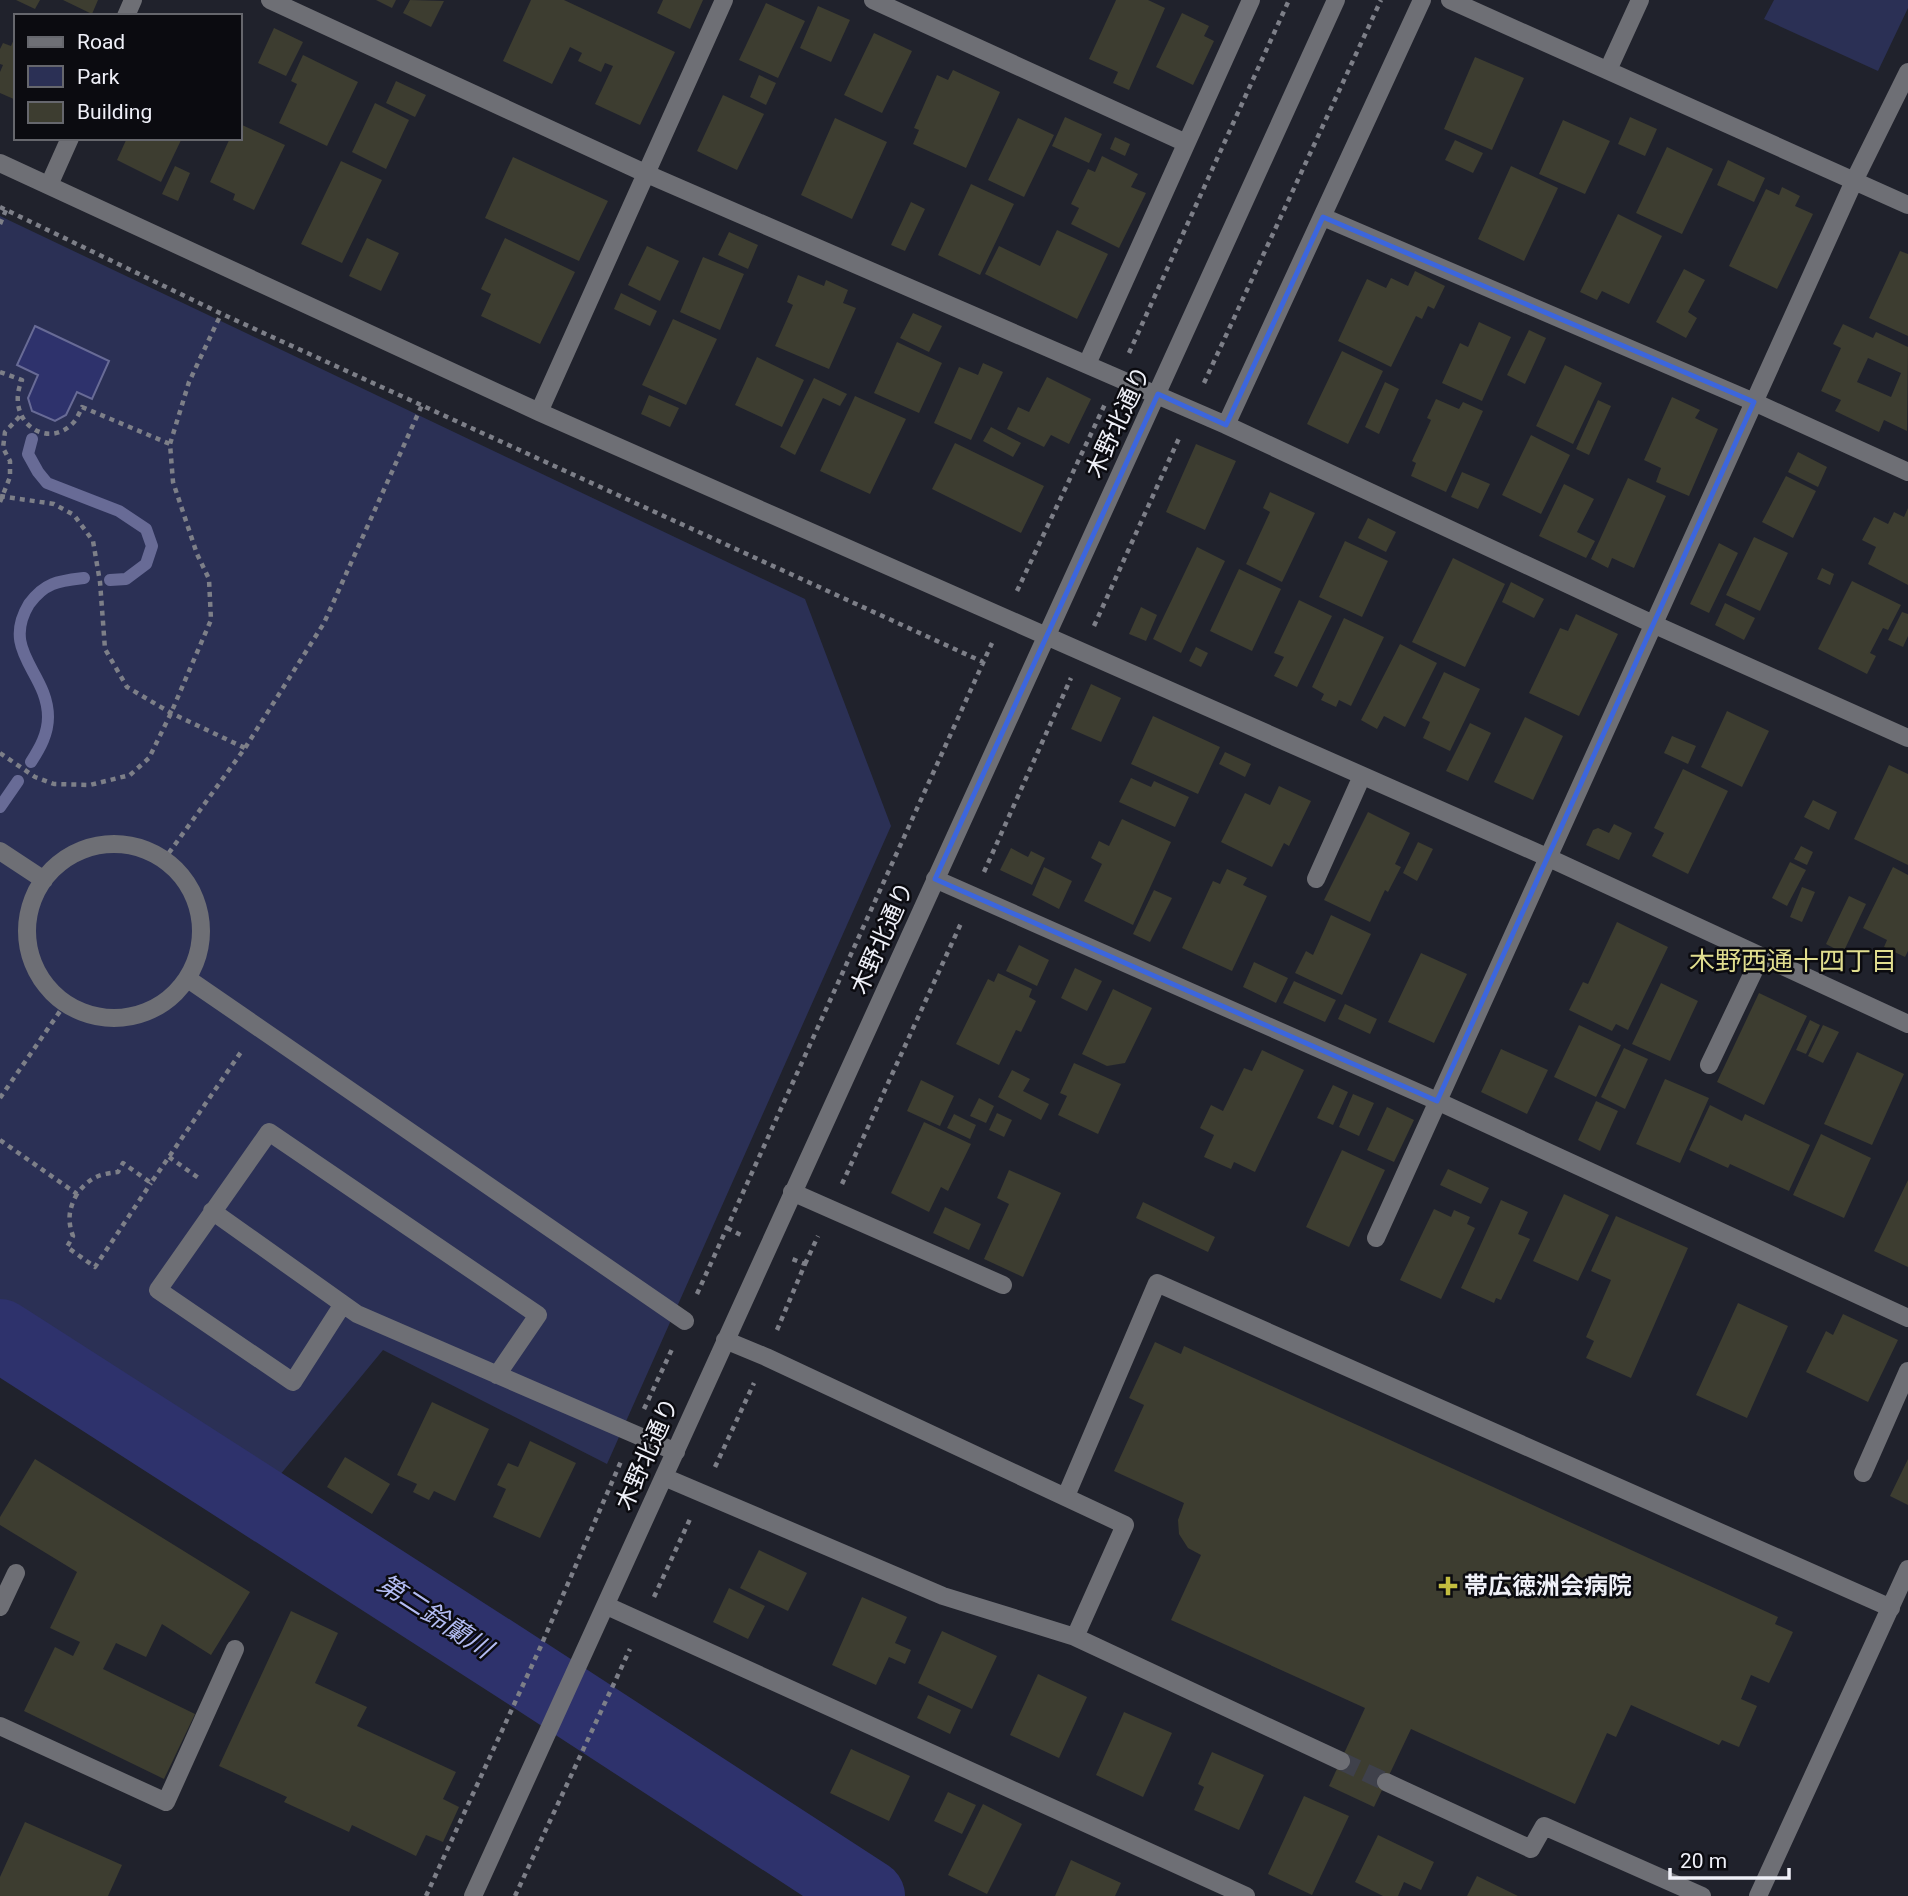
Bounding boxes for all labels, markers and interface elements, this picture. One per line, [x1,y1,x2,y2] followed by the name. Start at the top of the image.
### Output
[14,14,242,140] legend
[77,30,125,54] text: Road
[77,65,120,89] text: Park
[77,100,152,124] text: Building
[1080,362,1156,482] street label: 木野北通り
[845,877,919,999] street label: 木野北通り
[1689,946,1897,976] district label: 木野西通十四丁目
[610,1393,684,1515] street label: 木野北通り
[372,1568,500,1666] water label: 第二鈴蘭川
[1464,1572,1632,1600] place label: 帯広徳洲会病院
[1438,1576,1458,1596] marker: 帯広徳洲会病院
[1670,1836,1789,1880] scale bar
[1680,1849,1727,1873] text: 20 m

